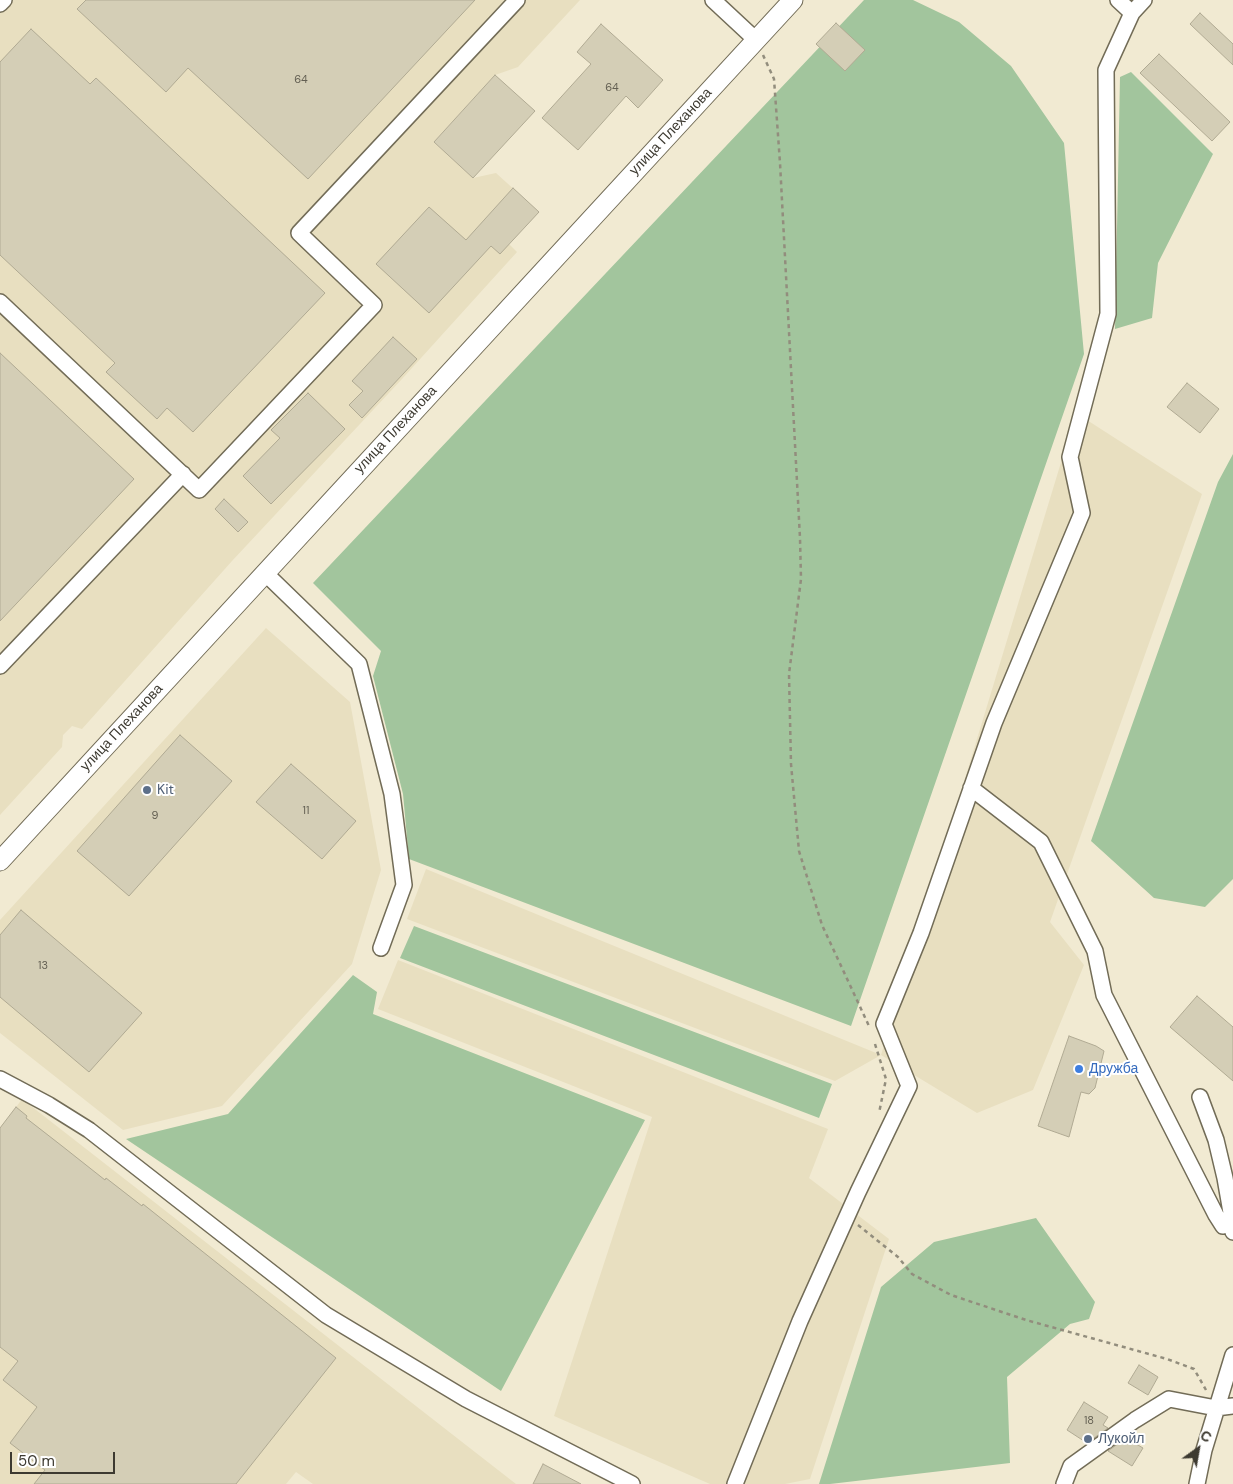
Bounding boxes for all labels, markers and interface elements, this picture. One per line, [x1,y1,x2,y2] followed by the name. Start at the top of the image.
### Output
[294,73,308,87] house number: 64
[605,81,619,95] house number: 64
[626,85,716,179] street label: улица Плеханова
[351,383,441,477] street label: улица Плеханова
[77,681,167,775] street label: улица Плеханова
[157,782,174,798] place label: Kit
[141,784,153,796] marker: Kit
[303,804,309,818] house number: 11
[152,809,158,823] house number: 9
[38,959,48,973] house number: 13
[1089,1061,1138,1077] place label: Дружба
[1073,1063,1085,1075] marker: Дружба
[1084,1414,1094,1428] house number: 18
[1173,1424,1223,1474] north arrow
[1197,1426,1215,1447] text: С
[1098,1431,1144,1447] place label: Лукойл
[1082,1433,1094,1445] marker: Лукойл
[12,1442,118,1474] scale bar
[18,1451,55,1471] text: 50 m

